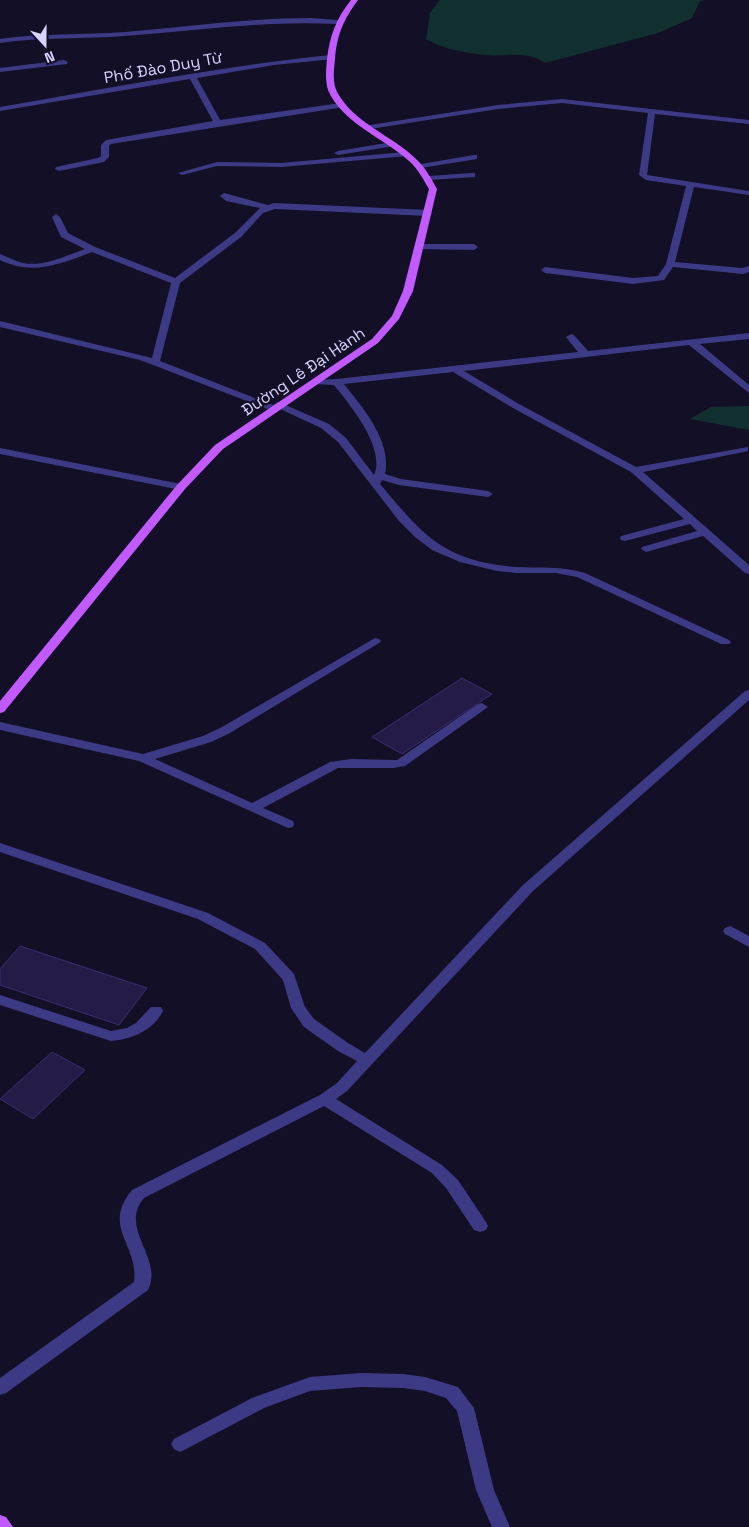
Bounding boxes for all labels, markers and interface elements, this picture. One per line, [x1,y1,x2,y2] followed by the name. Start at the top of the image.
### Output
[20,20,70,70] north arrow
[42,47,57,67] text: N
[102,47,224,88] street label: Phố Đào Duy Từ
[238,322,369,421] street label: Đường Lê Đại Hành

